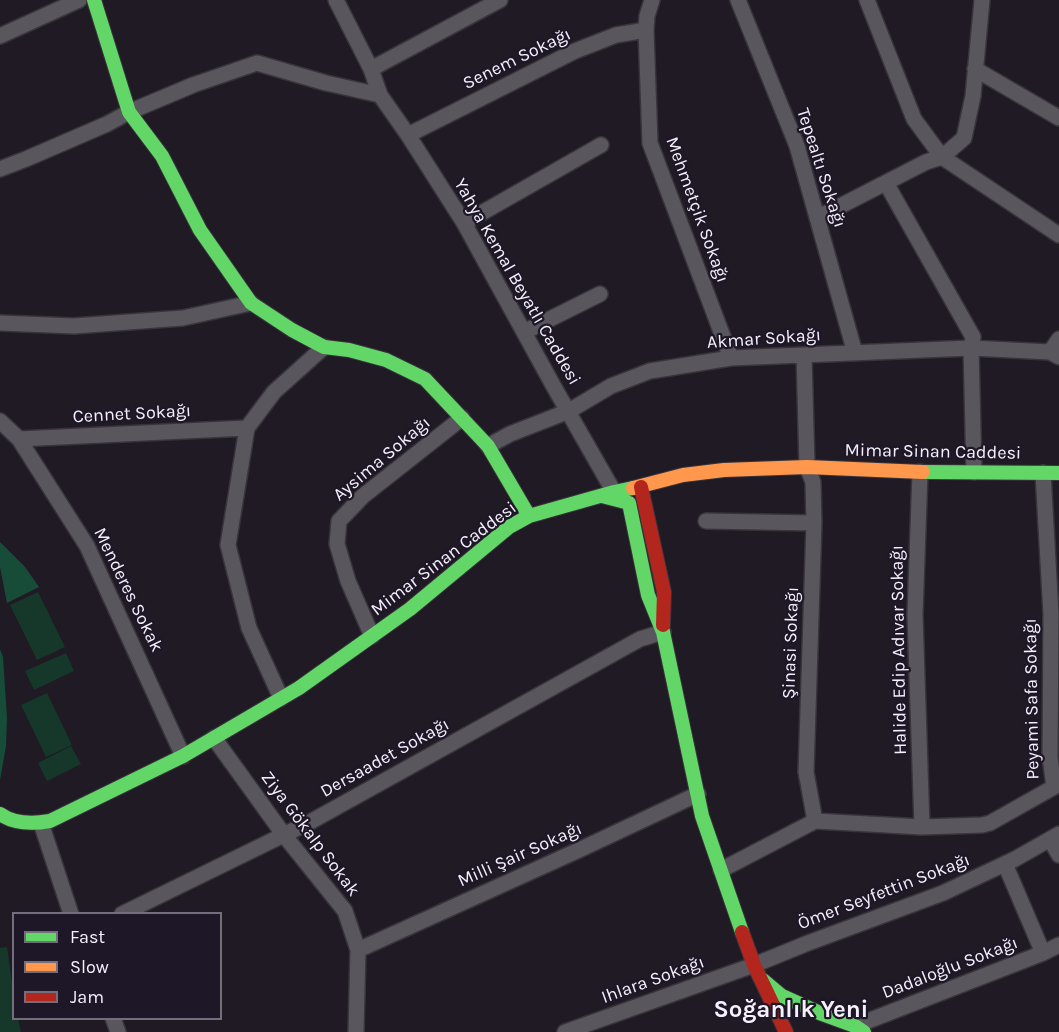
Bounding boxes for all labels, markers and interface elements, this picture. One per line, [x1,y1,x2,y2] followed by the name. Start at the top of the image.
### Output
[459,24,575,94] street label: Senem Sokağı
[792,106,850,230] street label: Tepealtı Sokağı
[661,134,733,286] street label: Mehmetçik Sokağı
[449,175,585,389] street label: Yahya Kemal Beyatlı Caddesi
[706,324,822,354] street label: Akmar Sokağı
[72,400,192,428] street label: Cennet Sokağı
[329,412,435,506] street label: Aysima Sokağı
[845,440,1021,464] street label: Mimar Sinan Caddesi
[367,497,521,621] street label: Mimar Sinan Caddesi
[89,524,167,656] street label: Menderes Sokak
[886,545,912,755] street label: Halide Edip Adıvar Sokağı
[778,586,804,700] street label: Şinasi Sokağı
[1020,618,1044,780] street label: Peyami Safa Sokağı
[317,714,453,802] street label: Dersaadet Sokağı
[256,767,364,901] street label: Ziya Gökalp Sokak
[455,818,585,892] street label: Milli Şair Sokağı
[795,849,973,935] street label: Ömer Seyfettin Sokağı
[12,912,222,1020] legend
[70,926,105,948] text: Fast
[879,932,1021,1004] street label: Dadaloğlu Sokağı
[599,951,707,1009] street label: Ihlara Sokağı
[70,956,109,978] text: Slow
[70,986,104,1008] text: Jam
[714,996,868,1024] district label: Soğanlık Yeni

